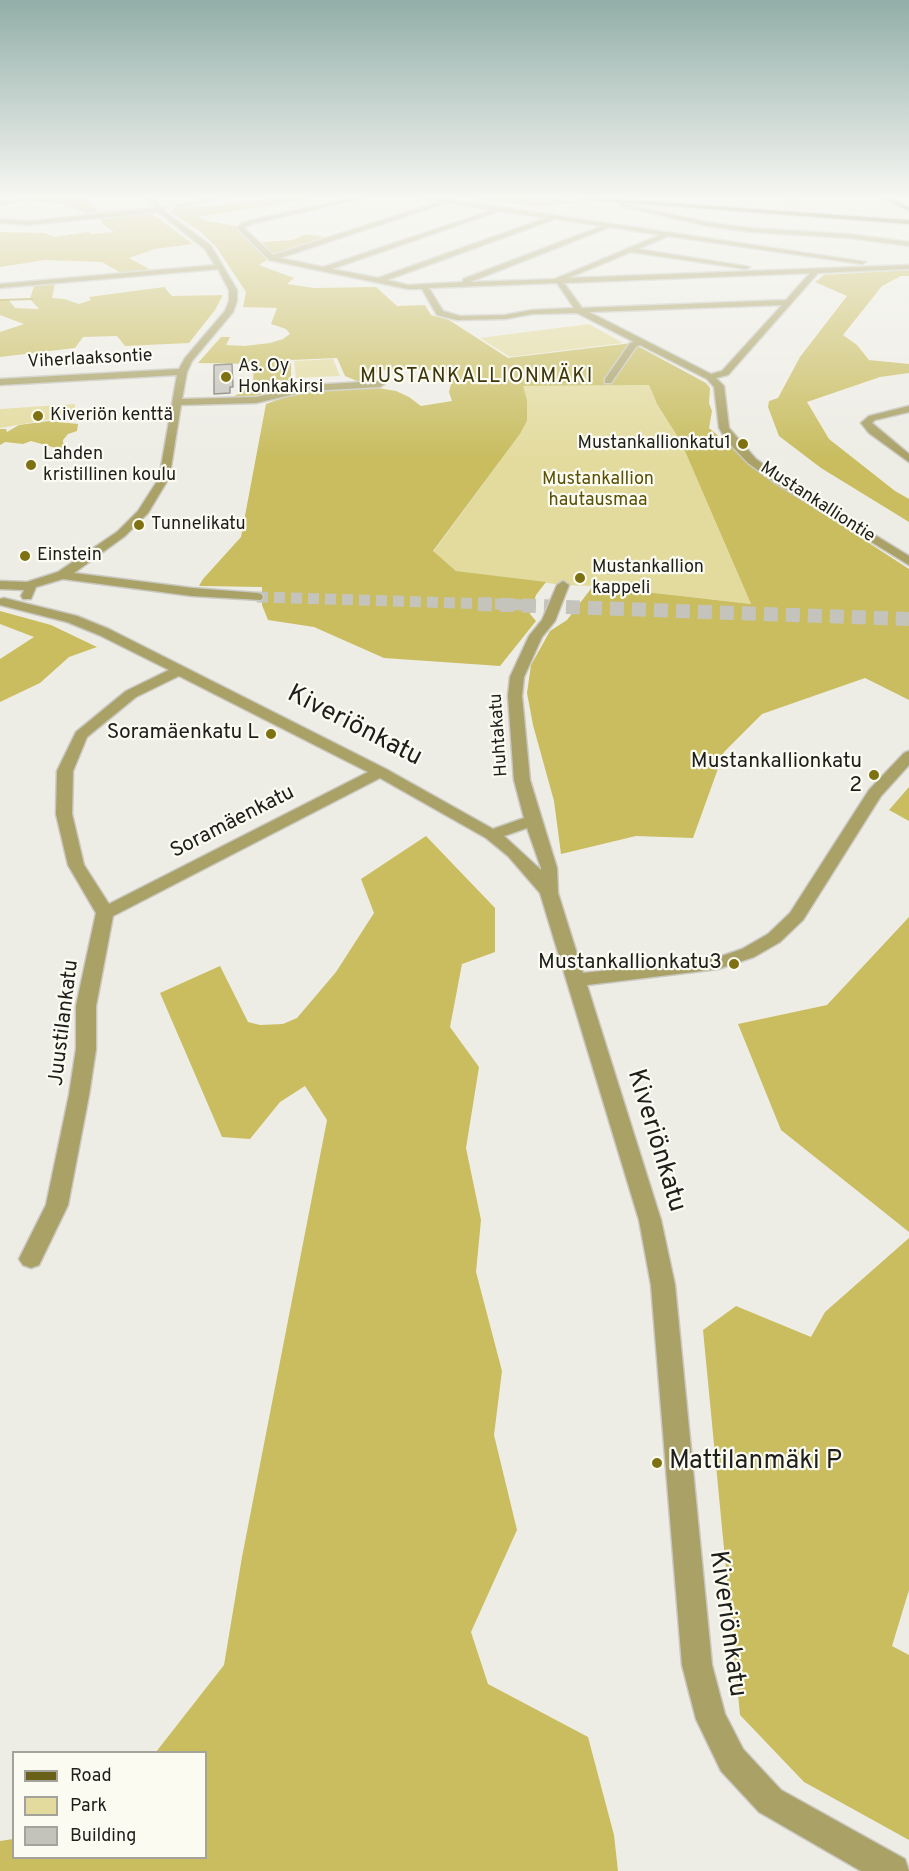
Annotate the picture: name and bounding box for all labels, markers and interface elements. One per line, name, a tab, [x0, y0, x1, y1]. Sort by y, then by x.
street label: Viherlaaksontie	[27, 346, 153, 374]
place label: As. Oy Honkakirsi	[238, 356, 323, 398]
district label: MUSTANKALLIONMÄKI	[360, 366, 594, 390]
marker: As. Oy Honkakirsi	[219, 370, 233, 384]
place label: Kiveriön kenttä	[50, 405, 173, 427]
marker: Kiveriön kenttä	[31, 409, 45, 423]
place label: Mustankallionkatu1	[577, 433, 731, 455]
marker: Mustankallionkatu1	[736, 437, 750, 451]
place label: Lahden kristillinen koulu	[43, 444, 176, 486]
marker: Lahden kristillinen koulu	[24, 458, 38, 472]
street label: Mustankalliontie	[756, 458, 878, 548]
park label: Mustankallion hautausmaa	[542, 469, 654, 512]
place label: Tunnelikatu	[151, 514, 246, 536]
marker: Tunnelikatu	[132, 518, 146, 532]
place label: Einstein	[37, 545, 102, 567]
marker: Einstein	[18, 549, 32, 563]
place label: Mustankallion kappeli	[592, 557, 704, 600]
marker: Mustankallion kappeli	[573, 571, 587, 585]
street label: Kiveriönkatu	[281, 680, 427, 774]
street label: Huhtakatu	[486, 693, 514, 777]
place label: Soramäenkatu L	[107, 721, 259, 747]
marker: Soramäenkatu L	[264, 727, 278, 741]
place label: Mustankallionkatu 2	[691, 750, 862, 800]
marker: Mustankallionkatu 2	[867, 768, 881, 782]
street label: Soramäenkatu	[167, 781, 299, 865]
place label: Mustankallionkatu3	[538, 951, 722, 977]
marker: Mustankallionkatu3	[727, 957, 741, 971]
street label: Juustilankatu	[45, 959, 85, 1087]
street label: Kiveriönkatu	[619, 1066, 691, 1216]
place label: Mattilanmäki P	[669, 1447, 842, 1479]
marker: Mattilanmäki P	[650, 1456, 664, 1470]
street label: Kiveriönkatu	[700, 1549, 752, 1699]
legend	[12, 1751, 207, 1859]
text: Road	[70, 1765, 112, 1788]
text: Park	[70, 1795, 107, 1818]
text: Building	[70, 1825, 136, 1848]

